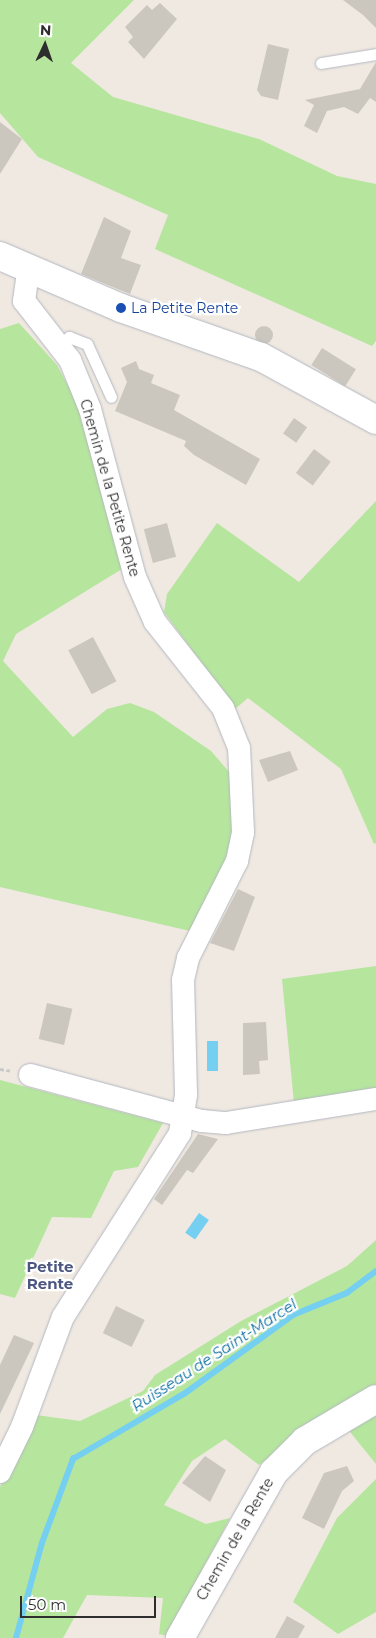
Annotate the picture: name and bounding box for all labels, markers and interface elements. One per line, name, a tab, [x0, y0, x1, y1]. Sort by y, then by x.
north arrow	[20, 20, 70, 70]
text: N	[40, 21, 52, 39]
place label: La Petite Rente	[131, 300, 238, 316]
marker: La Petite Rente	[115, 302, 127, 314]
street label: Chemin de la Petite Rente	[77, 397, 143, 579]
district label: Petite Rente	[26, 1257, 74, 1292]
water label: Ruisseau de Saint-Marcel	[128, 1295, 300, 1415]
street label: Chemin de la Rente	[193, 1475, 277, 1603]
scale bar	[22, 1586, 159, 1618]
text: 50 m	[28, 1595, 66, 1614]

